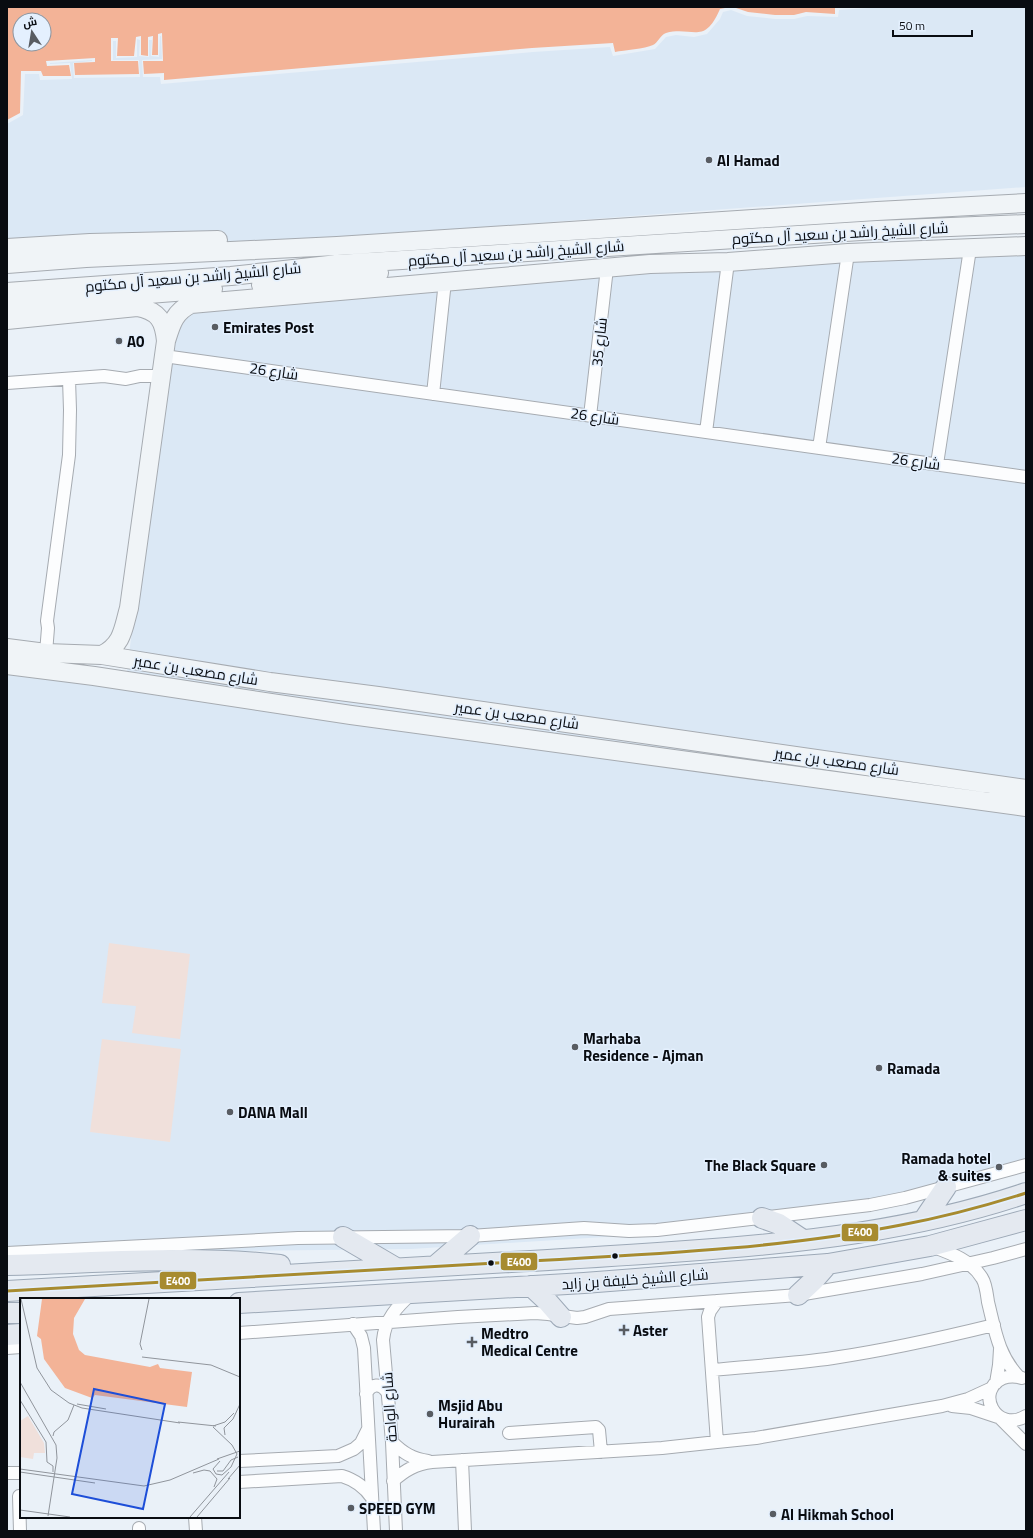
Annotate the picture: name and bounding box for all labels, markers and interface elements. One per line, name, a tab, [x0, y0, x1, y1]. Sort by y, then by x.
north arrow	[12, 12, 52, 52]
scale bar	[893, 12, 972, 38]
text: ش	[21, 13, 38, 32]
text: 50 m	[899, 16, 925, 35]
place label: Al Hamad	[717, 149, 780, 172]
marker: Al Hamad	[704, 155, 714, 165]
street label: شارع الشيخ راشد بن سعيد آل مكتوم	[731, 216, 949, 250]
street label: شارع الشيخ راشد بن سعيد آل مكتوم	[407, 234, 625, 272]
street label: شارع الشيخ راشد بن سعيد آل مكتوم	[84, 256, 302, 298]
place label: Emirates Post	[223, 316, 314, 339]
street label: شارع 35	[585, 316, 613, 368]
marker: Emirates Post	[210, 322, 220, 332]
place label: A0	[127, 330, 145, 353]
marker: A0	[114, 336, 124, 346]
street label: شارع 26	[248, 356, 300, 386]
street label: شارع 26	[569, 401, 621, 431]
street label: شارع 26	[890, 446, 942, 476]
street label: شارع مصعب بن عمير	[131, 649, 260, 691]
street label: شارع مصعب بن عمير	[452, 695, 581, 735]
street label: شارع مصعب بن عمير	[772, 741, 901, 781]
place label: Marhaba Residence - Ajman	[583, 1027, 703, 1067]
marker: Marhaba Residence - Ajman	[570, 1042, 580, 1052]
place label: Ramada	[887, 1057, 940, 1080]
marker: Ramada	[874, 1063, 884, 1073]
place label: DANA Mall	[238, 1101, 308, 1124]
marker: DANA Mall	[225, 1107, 235, 1117]
place label: Ramada hotel & suites	[901, 1147, 991, 1187]
place label: The Black Square	[705, 1154, 816, 1177]
marker: The Black Square	[819, 1160, 829, 1170]
marker: Ramada hotel & suites	[994, 1162, 1004, 1172]
line badge: E400	[841, 1223, 879, 1242]
text: E400	[848, 1224, 872, 1240]
unlabelled marker	[610, 1251, 620, 1261]
line badge: E400	[500, 1252, 538, 1271]
text: E400	[507, 1254, 531, 1270]
unlabelled marker	[486, 1258, 496, 1268]
street label: شارع الشيخ خليفة بن زايد	[561, 1262, 709, 1296]
line badge: E400	[159, 1271, 197, 1290]
text: E400	[166, 1273, 190, 1289]
inset map	[20, 1298, 240, 1518]
place label: Aster	[633, 1319, 668, 1342]
place label: Medtro Medical Centre	[481, 1322, 578, 1362]
marker: Aster	[618, 1324, 630, 1336]
marker: Medtro Medical Centre	[466, 1336, 478, 1348]
street label: شارع الواحة	[375, 1371, 403, 1443]
place label: Msjid Abu Hurairah	[438, 1394, 503, 1434]
marker: Msjid Abu Hurairah	[425, 1409, 435, 1419]
place label: SPEED GYM	[359, 1497, 436, 1520]
marker: SPEED GYM	[346, 1503, 356, 1513]
place label: Al Hikmah School	[781, 1503, 894, 1526]
marker: Al Hikmah School	[768, 1509, 778, 1519]

